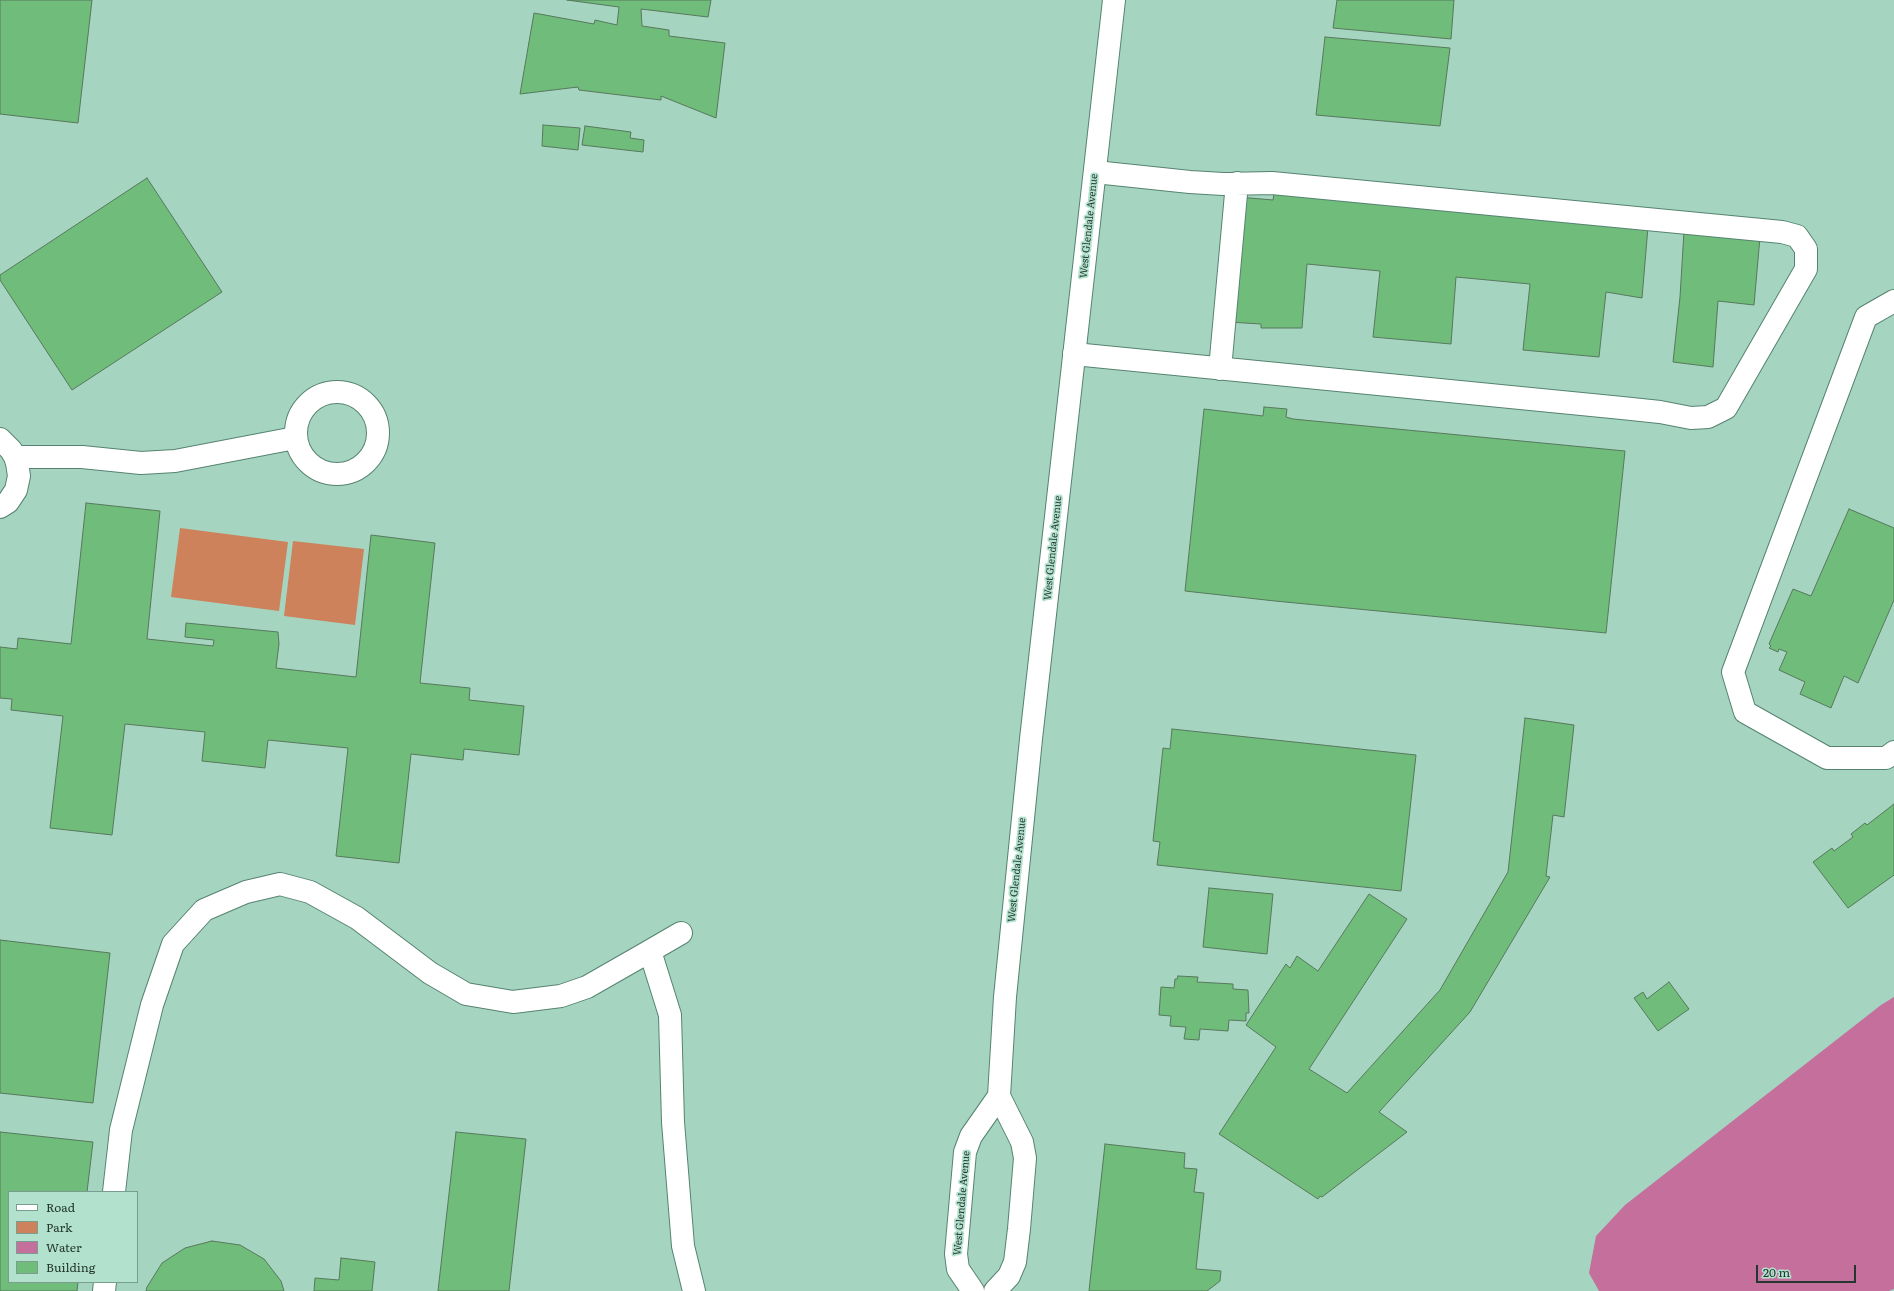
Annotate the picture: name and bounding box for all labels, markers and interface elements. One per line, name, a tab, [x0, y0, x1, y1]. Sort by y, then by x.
street label: West Glendale Avenue	[1078, 173, 1100, 279]
street label: West Glendale Avenue	[1042, 495, 1064, 601]
street label: West Glendale Avenue	[1006, 817, 1028, 923]
street label: West Glendale Avenue	[951, 1150, 973, 1256]
legend	[8, 1191, 138, 1283]
text: Road	[46, 1198, 75, 1216]
text: Park	[46, 1218, 72, 1236]
text: Water	[46, 1238, 82, 1256]
scale bar	[1758, 1257, 1858, 1283]
text: Building	[46, 1258, 95, 1276]
text: 20 m	[1763, 1263, 1790, 1281]

